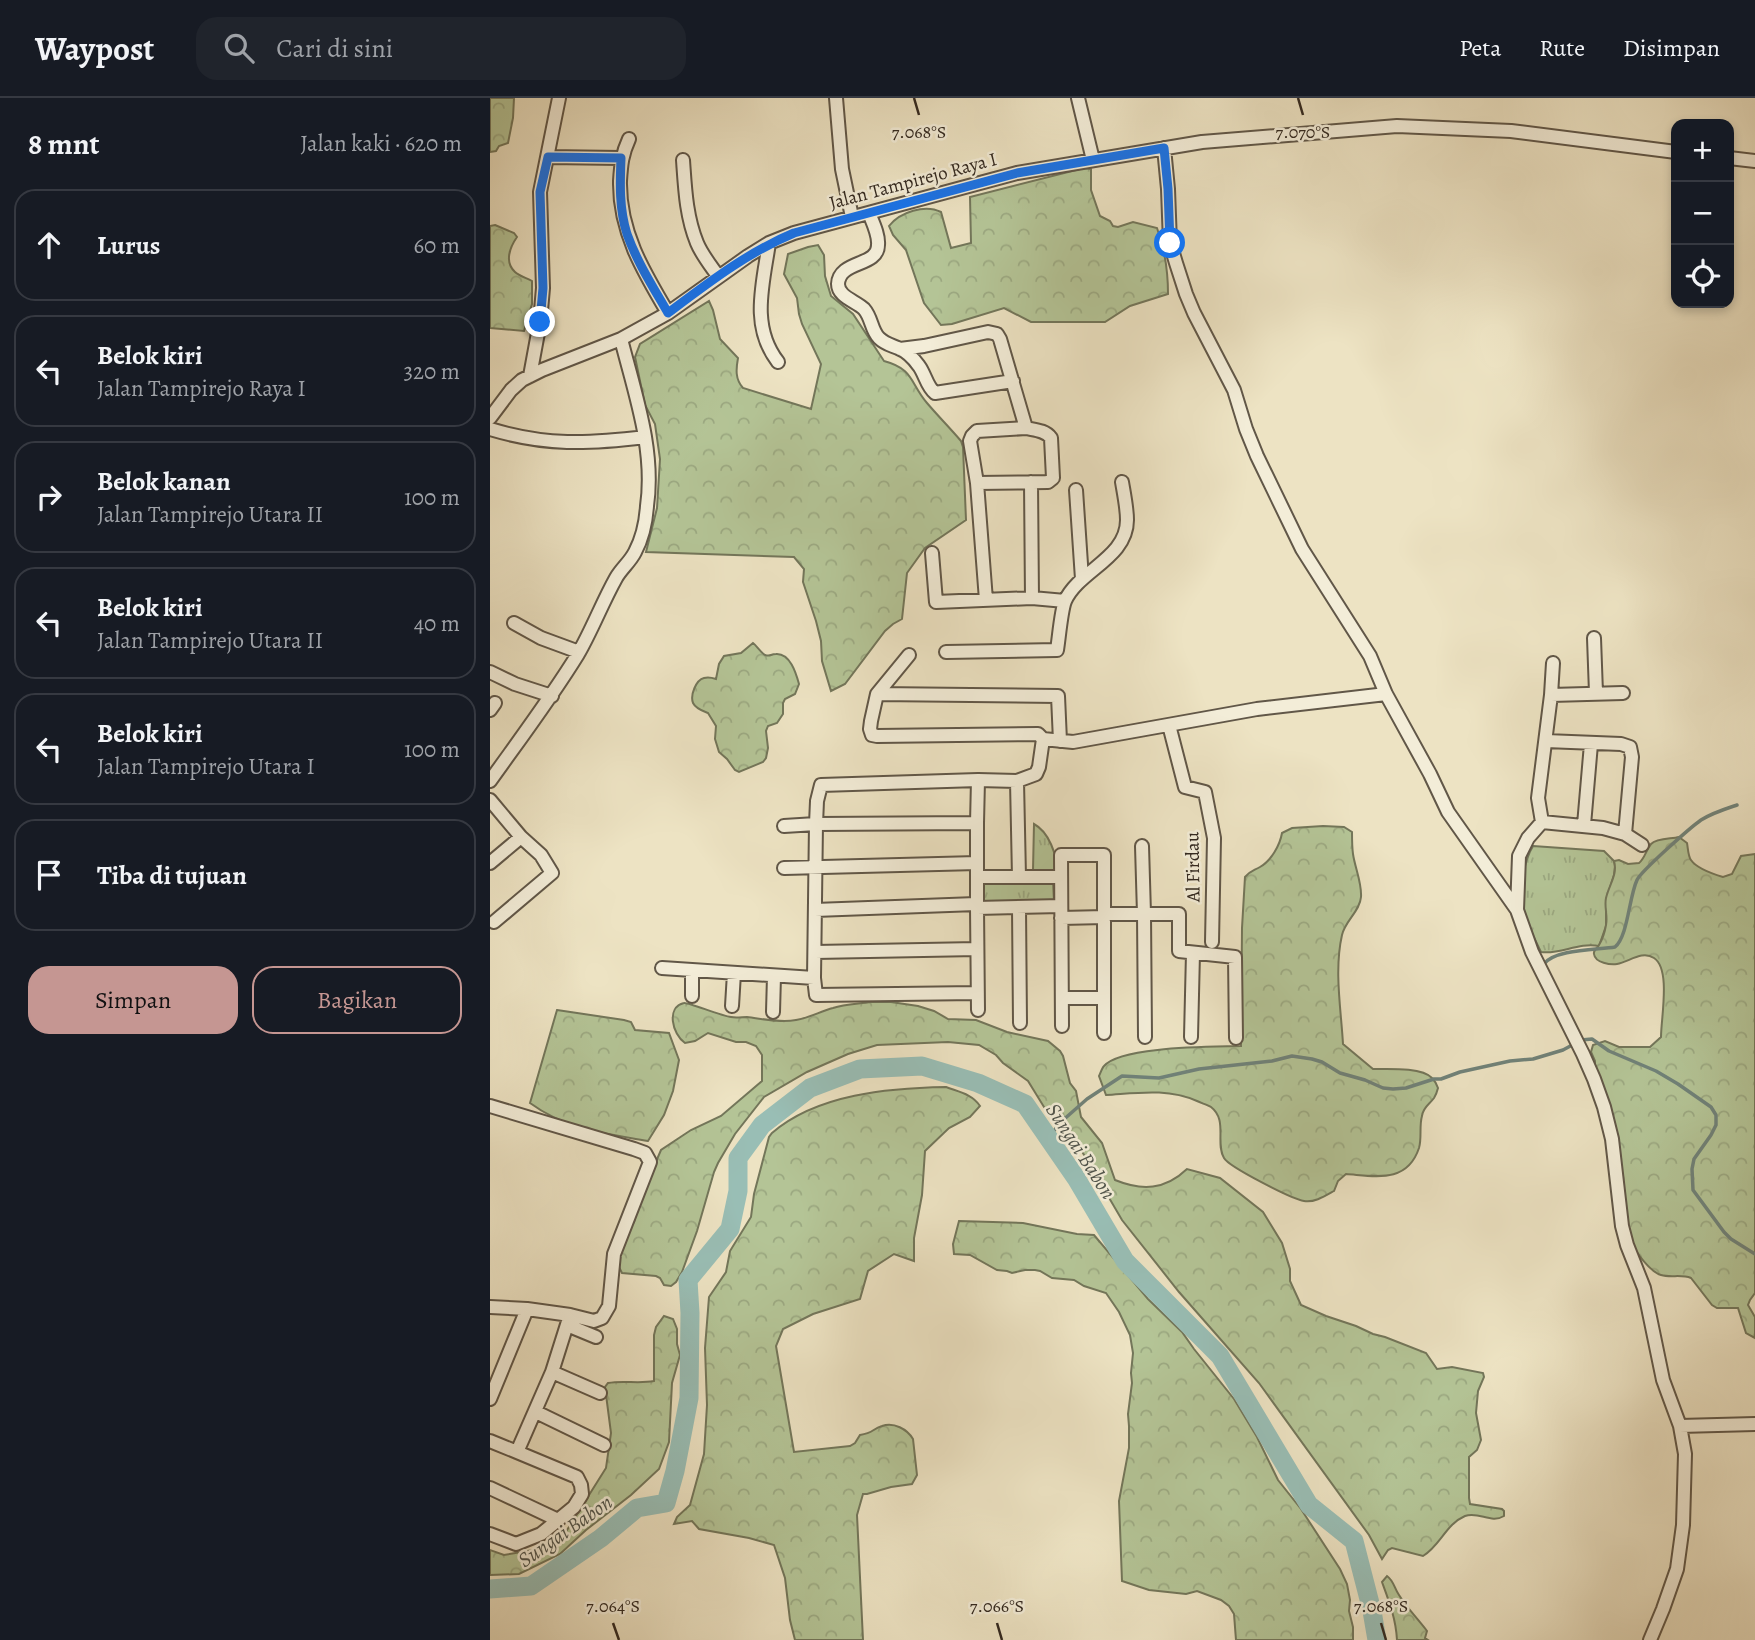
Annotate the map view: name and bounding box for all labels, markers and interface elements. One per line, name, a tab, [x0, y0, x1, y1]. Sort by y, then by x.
search box	[196, 17, 686, 80]
text: Waypost	[35, 26, 154, 71]
icon: search	[220, 29, 258, 67]
text: Cari di sini	[276, 31, 393, 66]
text: Peta	[1459, 32, 1501, 64]
text: Rute	[1539, 32, 1585, 64]
text: Disimpan	[1623, 32, 1720, 64]
map controls	[1671, 119, 1734, 308]
button: +	[1671, 119, 1734, 182]
text: 7.068°S	[892, 120, 946, 144]
text: 7.070°S	[1276, 120, 1330, 144]
text: 8 mnt	[28, 124, 100, 164]
text: Jalan kaki · 620 m	[300, 128, 462, 159]
street label: Jalan Tampirejo Raya I	[826, 146, 1000, 216]
button: −	[1671, 182, 1734, 245]
icon: ahead	[30, 226, 68, 264]
route start	[1154, 227, 1185, 258]
text: Lurus	[97, 228, 160, 263]
text: 60 m	[413, 230, 460, 261]
button: locate	[1671, 245, 1734, 308]
route end	[524, 306, 555, 337]
text: Belok kiri	[97, 338, 203, 373]
icon: left	[30, 352, 68, 390]
text: 320 m	[404, 356, 460, 387]
text: Jalan Tampirejo Raya I	[97, 373, 306, 404]
text: Belok kanan	[97, 464, 231, 499]
icon: right	[30, 478, 68, 516]
text: 100 m	[404, 482, 460, 513]
text: Jalan Tampirejo Utara II	[97, 499, 323, 530]
text: Belok kiri	[97, 590, 203, 625]
icon: left	[30, 604, 68, 642]
text: 40 m	[414, 608, 460, 639]
text: Jalan Tampirejo Utara II	[97, 625, 323, 656]
text: Belok kiri	[97, 716, 203, 751]
icon: left	[30, 730, 68, 768]
text: 100 m	[404, 734, 460, 765]
text: Jalan Tampirejo Utara I	[97, 751, 315, 782]
street label: Al Firdau	[1179, 831, 1207, 903]
icon: arrive	[30, 856, 68, 894]
text: Tiba di tujuan	[97, 858, 247, 893]
button: Simpan	[28, 966, 238, 1034]
button: Bagikan	[252, 966, 462, 1034]
water label: Sungai Babon	[1039, 1098, 1123, 1204]
water label: Sungai Babon	[512, 1488, 618, 1574]
text: 7.064°S	[586, 1594, 640, 1618]
text: 7.066°S	[970, 1594, 1024, 1618]
text: 7.068°S	[1354, 1594, 1408, 1618]

